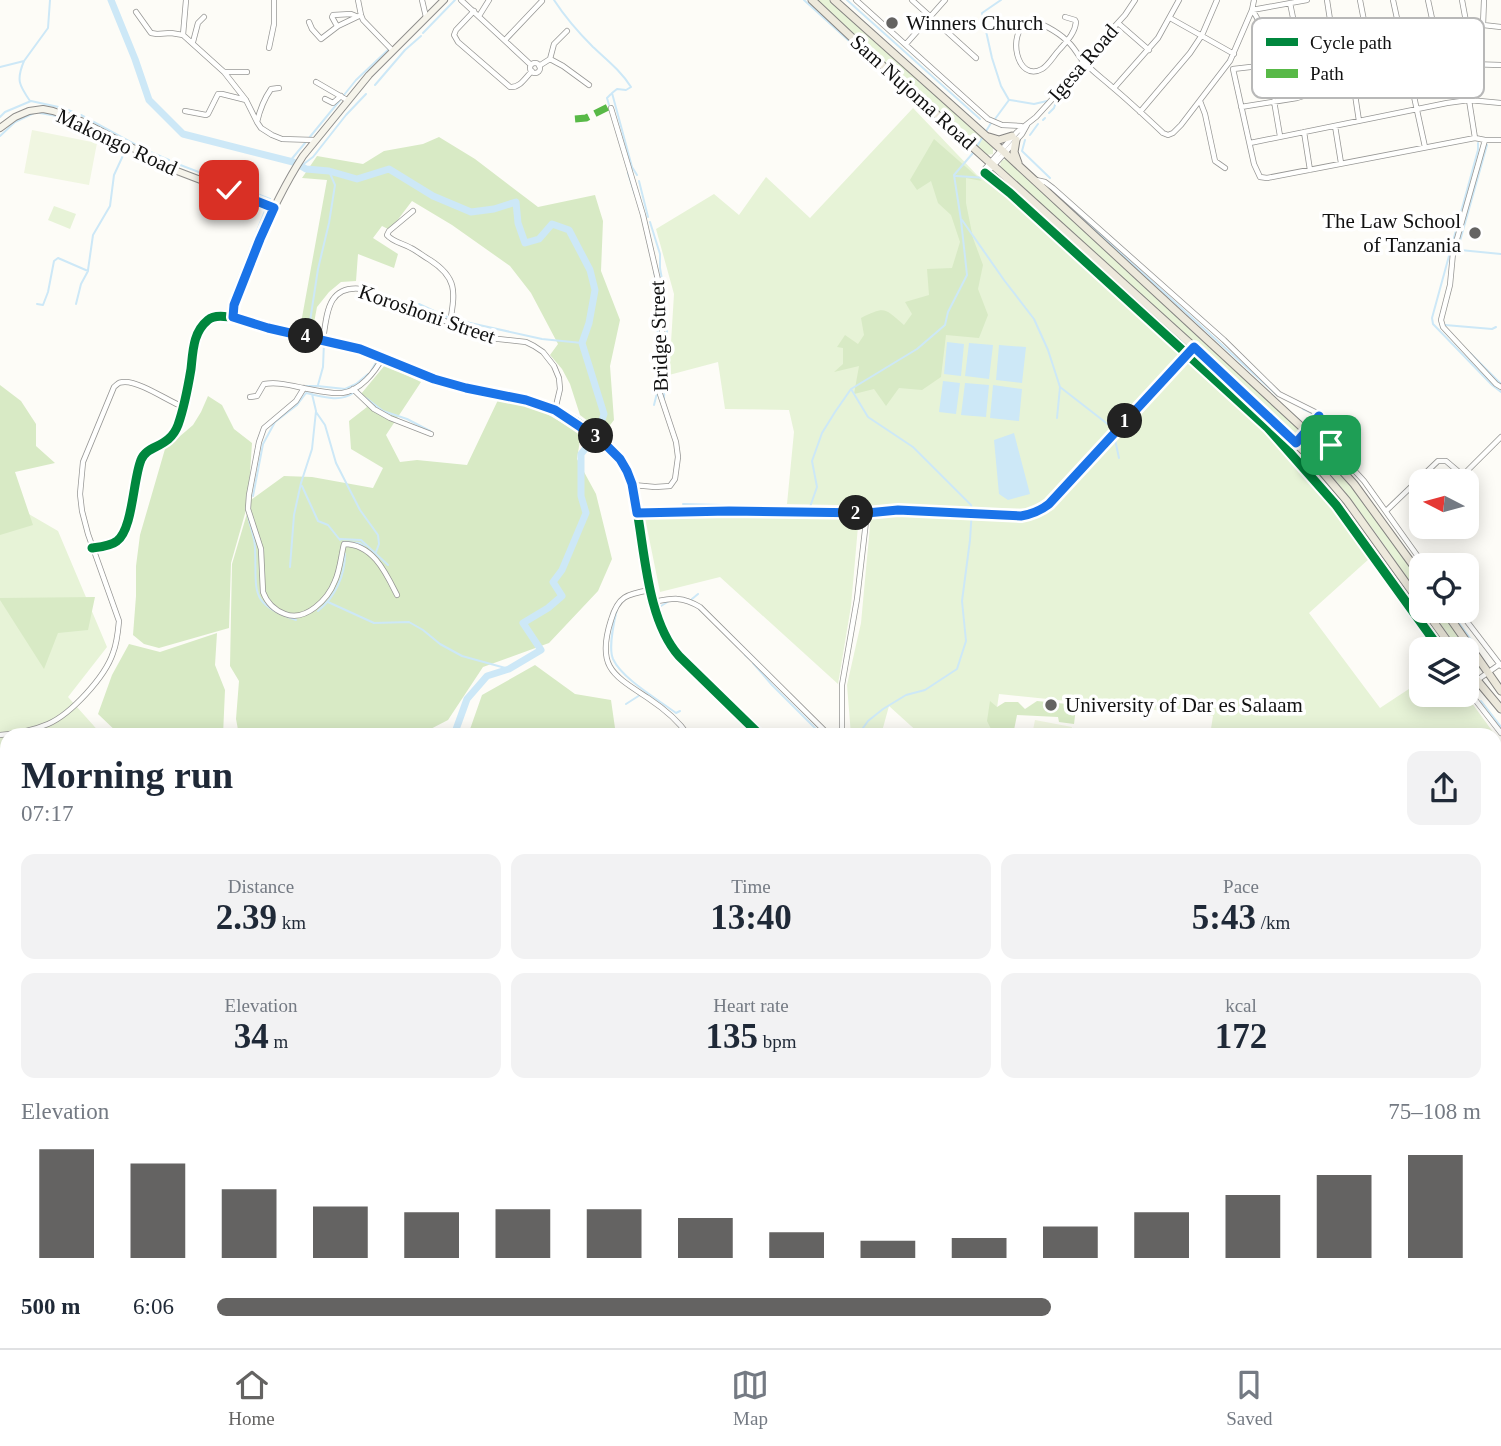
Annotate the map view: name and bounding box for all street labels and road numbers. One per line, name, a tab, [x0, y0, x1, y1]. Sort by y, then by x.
street label: Igesa Road	[1043, 19, 1123, 106]
street label: Sam Nujoma Road	[846, 30, 981, 155]
street label: Makongo Road	[53, 104, 181, 181]
street label: Koroshoni Street	[356, 279, 499, 349]
street label: Bridge Street	[645, 280, 673, 392]

